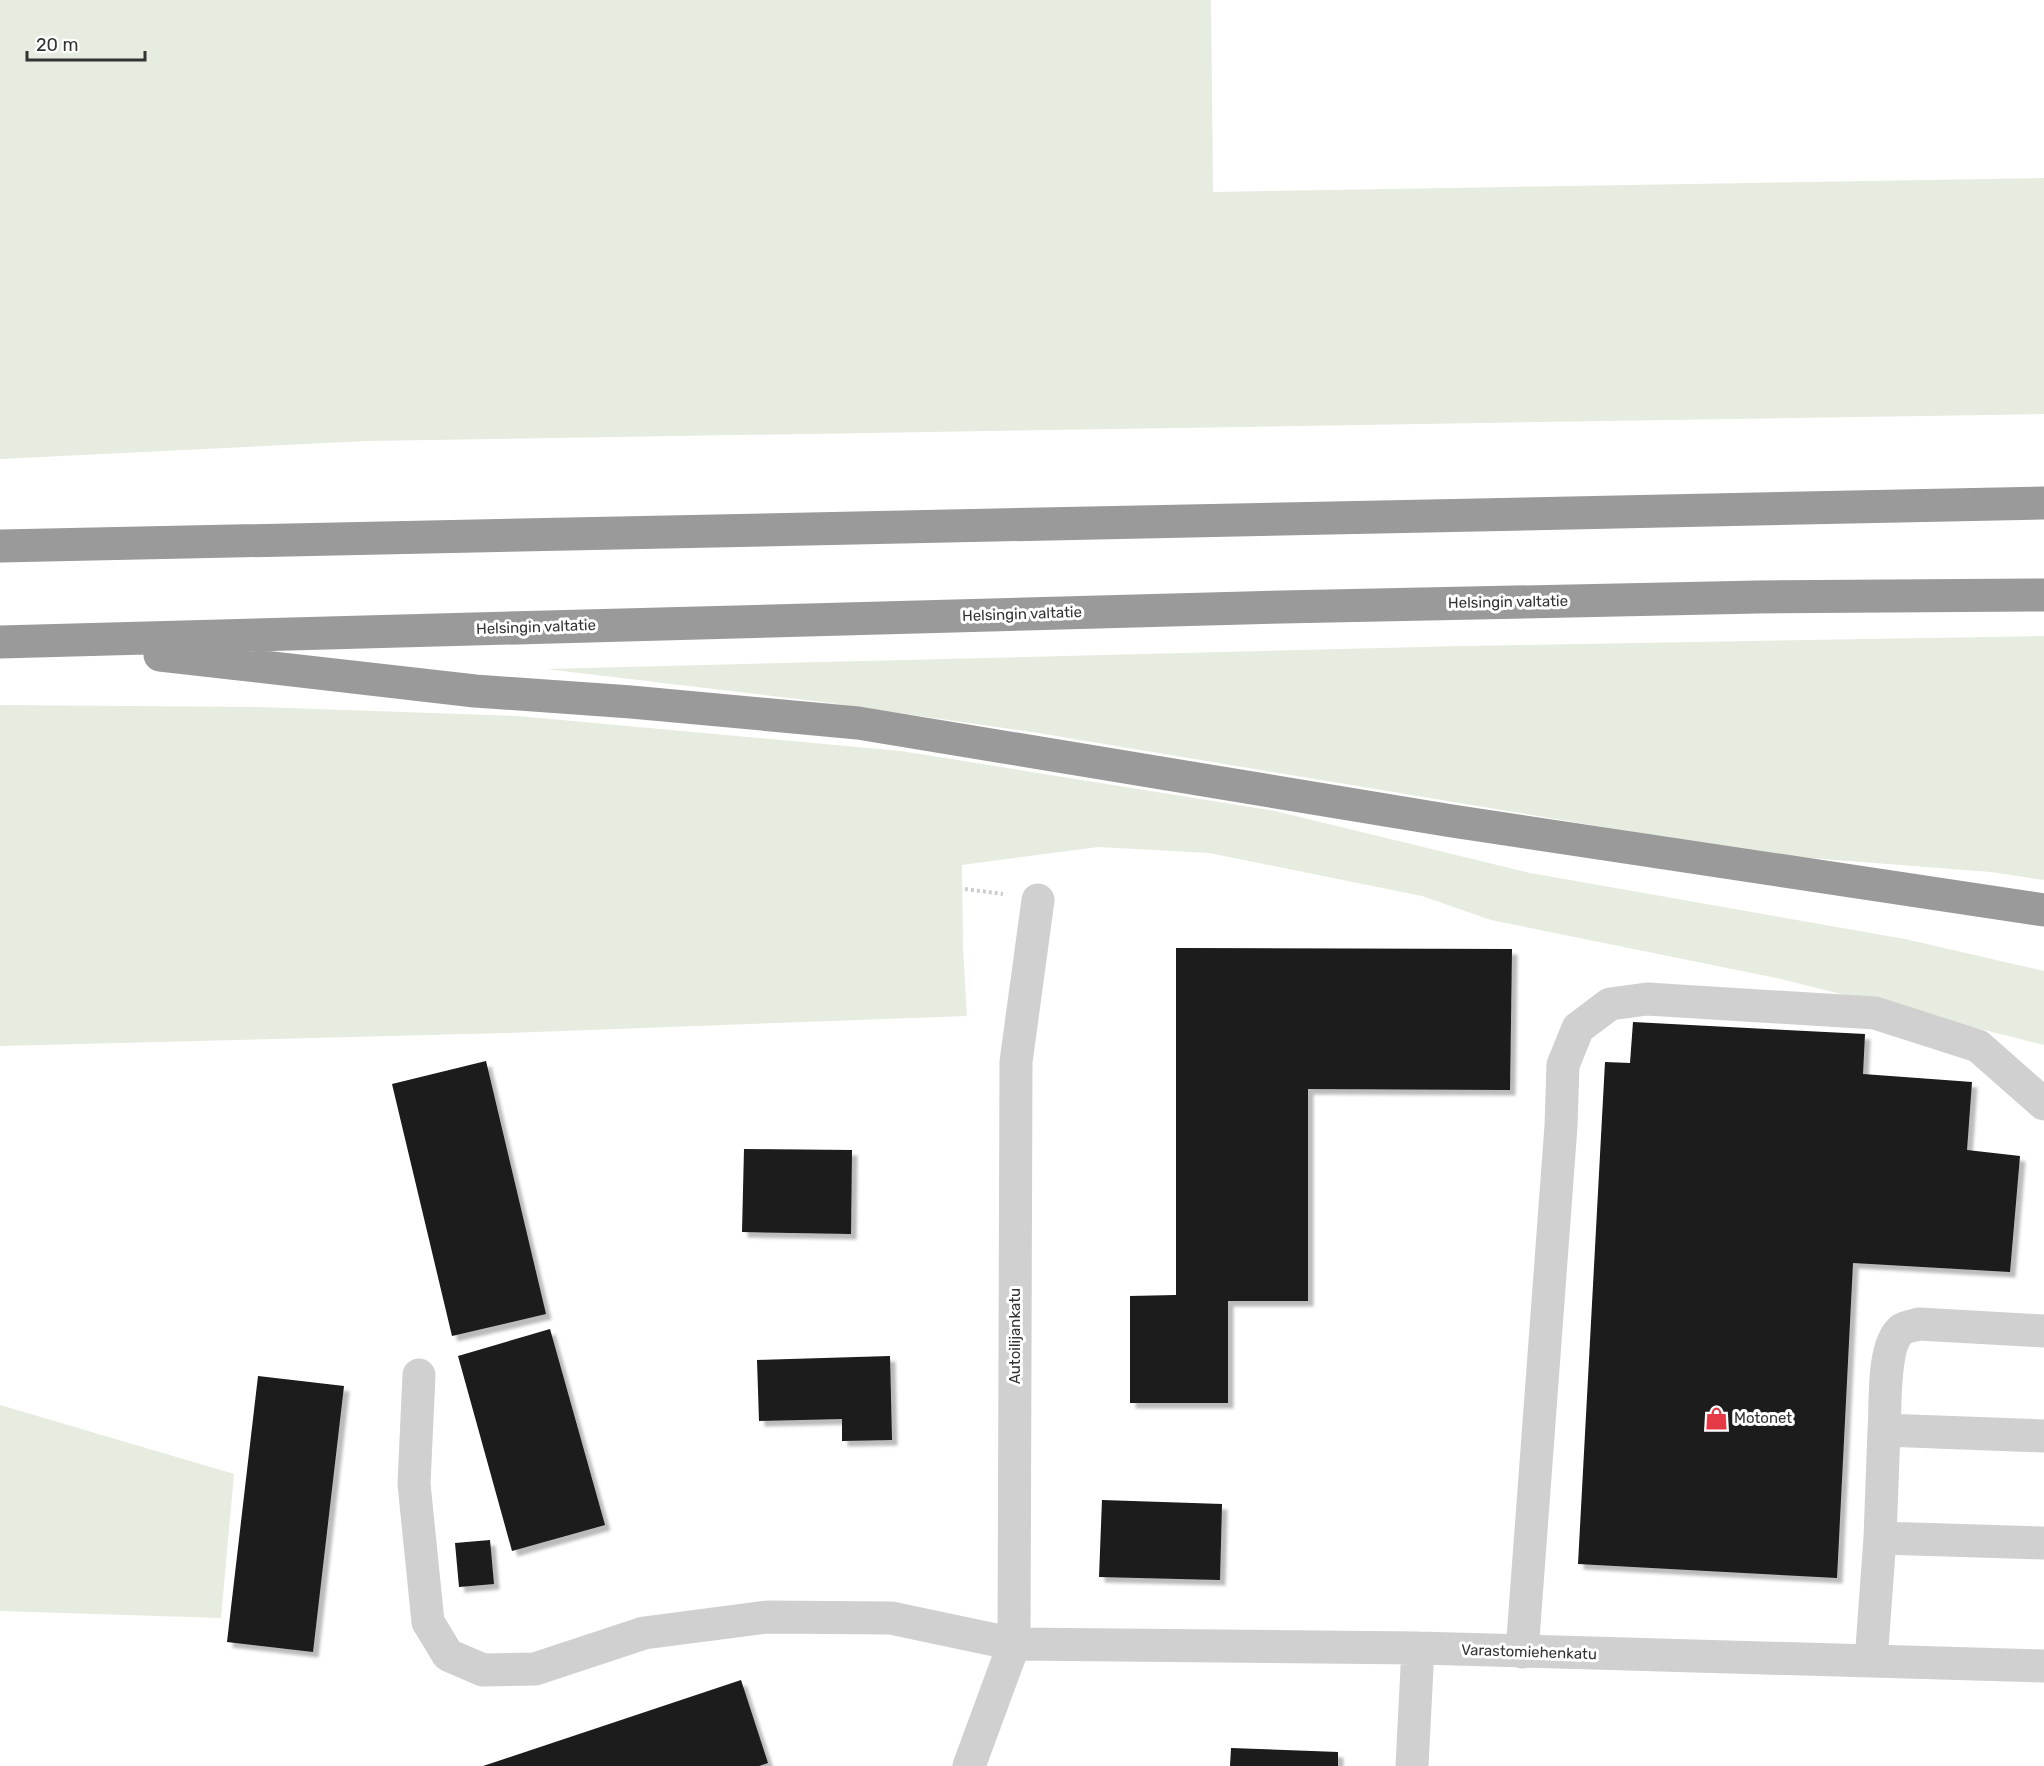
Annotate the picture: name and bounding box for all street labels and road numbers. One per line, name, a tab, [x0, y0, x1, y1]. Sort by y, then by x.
street label: Helsingin valtatie	[1448, 592, 1568, 612]
street label: Helsingin valtatie	[962, 603, 1082, 625]
street label: Helsingin valtatie	[476, 616, 596, 638]
street label: Autoilijankatu	[1006, 1288, 1024, 1384]
street label: Varastomiehenkatu	[1461, 1641, 1597, 1663]

